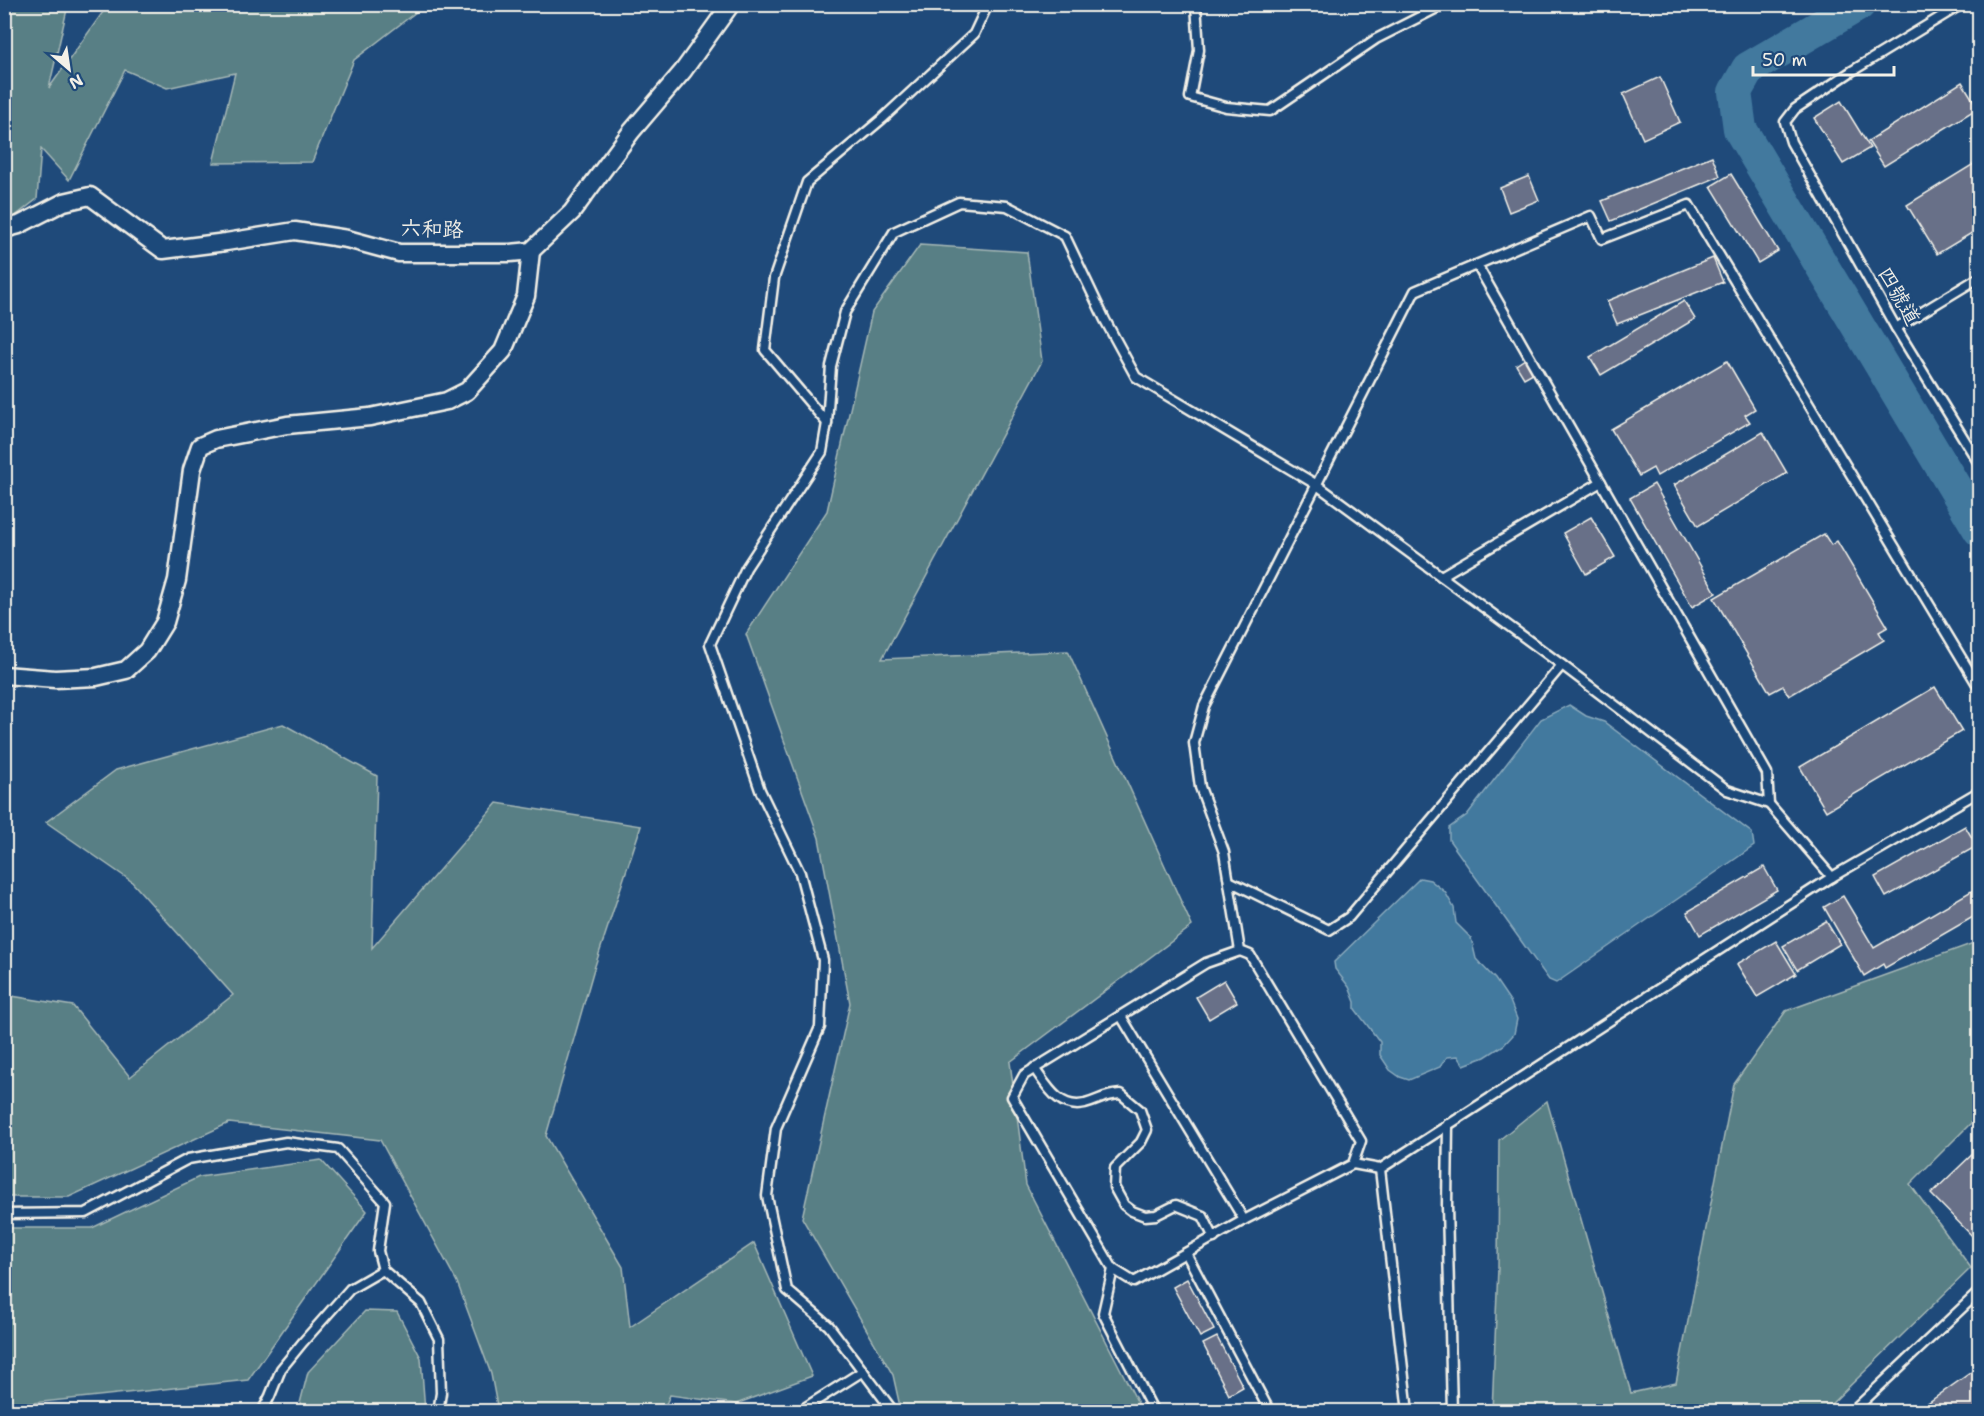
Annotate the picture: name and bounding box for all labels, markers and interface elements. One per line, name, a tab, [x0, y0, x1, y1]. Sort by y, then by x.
north arrow	[39, 39, 99, 99]
scale bar	[1753, 39, 1894, 77]
text: 50 m	[1762, 48, 1807, 72]
text: N	[65, 69, 87, 94]
street label: 六和路	[400, 214, 464, 244]
street label: 四號道	[1871, 262, 1927, 330]

